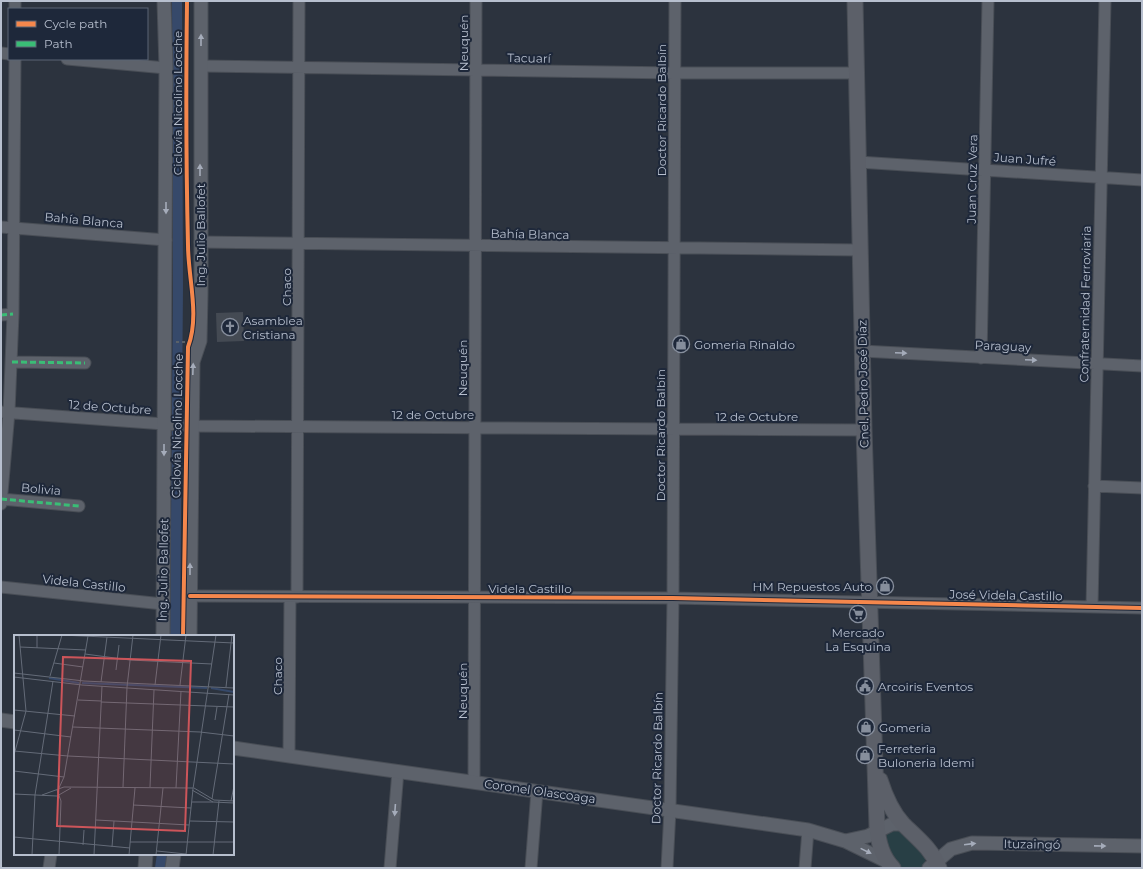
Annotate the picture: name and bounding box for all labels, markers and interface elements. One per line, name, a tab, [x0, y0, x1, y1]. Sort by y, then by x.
legend	[8, 8, 148, 60]
street label: Neuquén	[456, 15, 471, 71]
text: Cycle path	[44, 16, 107, 31]
street label: Ciclovía Nicolino Locche	[170, 31, 185, 175]
one-way arrow	[198, 33, 204, 46]
text: Path	[44, 36, 73, 51]
street label: Doctor Ricardo Balbín	[654, 44, 669, 176]
street label: Tacuarí	[507, 50, 552, 66]
street label: Juan Cruz Vera	[964, 134, 980, 225]
street label: Juan Jufré	[992, 149, 1057, 169]
one-way arrow	[197, 163, 203, 176]
street label: Ing. Julio Ballofet	[193, 183, 208, 287]
one-way arrow	[163, 202, 169, 215]
street label: Bahía Blanca	[44, 209, 124, 231]
street label: Confraternidad Ferroviaria	[1076, 225, 1094, 383]
street label: Bahía Blanca	[490, 226, 570, 242]
street label: Chaco	[279, 268, 294, 306]
place label: Asamblea Cristiana	[243, 313, 303, 342]
church icon: Asamblea Cristiana	[220, 317, 240, 337]
street label: Cnel. Pedro José Díaz	[854, 320, 872, 448]
shop icon: Gomeria Rinaldo	[671, 334, 691, 354]
place label: Gomeria Rinaldo	[694, 337, 795, 352]
street label: Paraguay	[974, 337, 1032, 355]
street label: Neuquén	[455, 340, 470, 396]
one-way arrow	[895, 350, 907, 357]
street label: Ciclovía Nicolino Locche	[168, 354, 186, 498]
one-way arrow	[1025, 357, 1038, 363]
one-way arrow	[190, 362, 196, 375]
street label: Doctor Ricardo Balbín	[653, 369, 668, 501]
street label: 12 de Octubre	[68, 397, 152, 417]
street label: 12 de Octubre	[392, 407, 474, 422]
street label: 12 de Octubre	[716, 409, 798, 424]
one-way arrow	[161, 444, 167, 457]
street label: Bolivia	[21, 480, 61, 498]
street label: Ing. Julio Ballofet	[155, 518, 171, 622]
one-way arrow	[187, 562, 193, 575]
street label: Videla Castillo	[42, 571, 126, 595]
shop icon: HM Repuestos Auto	[875, 576, 895, 596]
place label: HM Repuestos Auto	[753, 579, 872, 594]
street label: Videla Castillo	[488, 581, 572, 596]
street label: José Videla Castillo	[948, 586, 1063, 603]
supermarket icon: Mercado La Esquina	[848, 604, 868, 624]
place label: Mercado La Esquina	[825, 625, 891, 654]
inset map	[14, 635, 234, 855]
street label: Chaco	[270, 657, 285, 695]
street label: Neuquén	[455, 663, 470, 719]
public building icon: Arcoiris Eventos	[855, 676, 875, 696]
place label: Arcoiris Eventos	[878, 679, 973, 694]
street label: Doctor Ricardo Balbín	[648, 692, 666, 824]
shop icon: Gomeria	[856, 717, 876, 737]
place label: Gomeria	[879, 720, 931, 735]
place label: Ferreteria Buloneria Idemi	[878, 741, 974, 770]
shop icon: Ferreteria Buloneria Idemi	[855, 745, 875, 765]
street label: Coronel Olascoaga	[483, 776, 597, 806]
one-way arrow	[391, 804, 398, 816]
street label: Ituzaingó	[1003, 836, 1061, 852]
one-way arrow	[964, 841, 976, 848]
one-way arrow	[1094, 842, 1106, 849]
one-way arrow	[860, 848, 871, 854]

